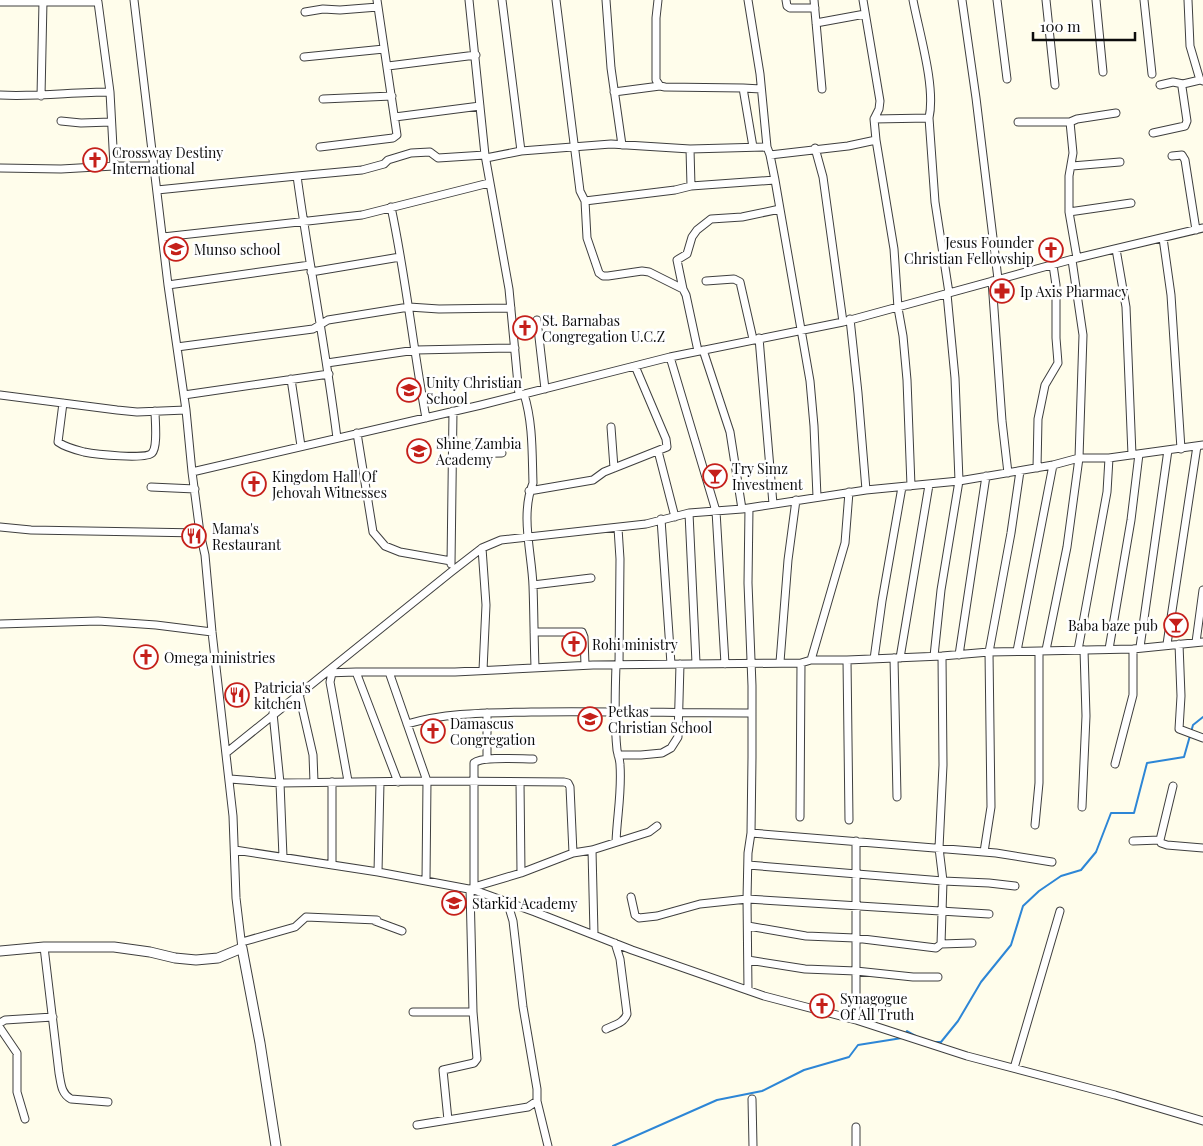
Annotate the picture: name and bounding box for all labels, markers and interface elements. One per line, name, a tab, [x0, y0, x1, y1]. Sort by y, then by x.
scale bar	[1033, 10, 1136, 42]
text: 100 m	[1040, 16, 1081, 36]
place label: Crossway Destiny International	[112, 143, 223, 178]
church icon: Crossway Destiny International	[82, 147, 108, 173]
place label: Jesus Founder Christian Fellowship	[904, 233, 1035, 268]
school or university icon: Munso school	[163, 236, 189, 262]
church icon: Jesus Founder Christian Fellowship	[1038, 237, 1064, 263]
place label: Munso school	[194, 240, 280, 259]
pharmacy icon: Ip Axis Pharmacy	[989, 278, 1015, 304]
place label: Ip Axis Pharmacy	[1020, 282, 1128, 301]
place label: St. Barnabas Congregation U.C.Z	[542, 311, 665, 346]
church icon: St. Barnabas Congregation U.C.Z	[512, 315, 538, 341]
place label: Unity Christian School	[426, 373, 522, 408]
school or university icon: Unity Christian School	[396, 377, 422, 403]
place label: Shine Zambia Academy	[435, 434, 522, 469]
school or university icon: Shine Zambia Academy	[406, 438, 432, 464]
place label: Try Simz Investment	[732, 459, 804, 494]
bar icon: Try Simz Investment	[702, 463, 728, 489]
place label: Kingdom Hall Of Jehovah Witnesses	[271, 467, 387, 502]
church icon: Kingdom Hall Of Jehovah Witnesses	[241, 471, 267, 497]
place label: Mama's Restaurant	[212, 519, 282, 554]
restaurant icon: Mama's Restaurant	[181, 523, 207, 549]
bar icon: Baba baze pub	[1163, 612, 1189, 638]
place label: Baba baze pub	[1068, 616, 1158, 635]
church icon: Rohi ministry	[561, 631, 587, 657]
place label: Rohi ministry	[592, 635, 678, 654]
church icon: Omega ministries	[133, 644, 159, 670]
place label: Omega ministries	[164, 648, 275, 667]
place label: Patricia's kitchen	[254, 678, 311, 713]
restaurant icon: Patricia's kitchen	[224, 682, 250, 708]
place label: Petkas Christian School	[608, 702, 712, 737]
school or university icon: Petkas Christian School	[577, 706, 603, 732]
place label: Damascus Congregation	[450, 714, 536, 749]
church icon: Damascus Congregation	[420, 718, 446, 744]
school or university icon: Starkid Academy	[441, 890, 467, 916]
place label: Starkid Academy	[472, 894, 578, 913]
place label: Synagogue Of All Truth	[840, 989, 915, 1024]
church icon: Synagogue Of All Truth	[809, 993, 835, 1019]

